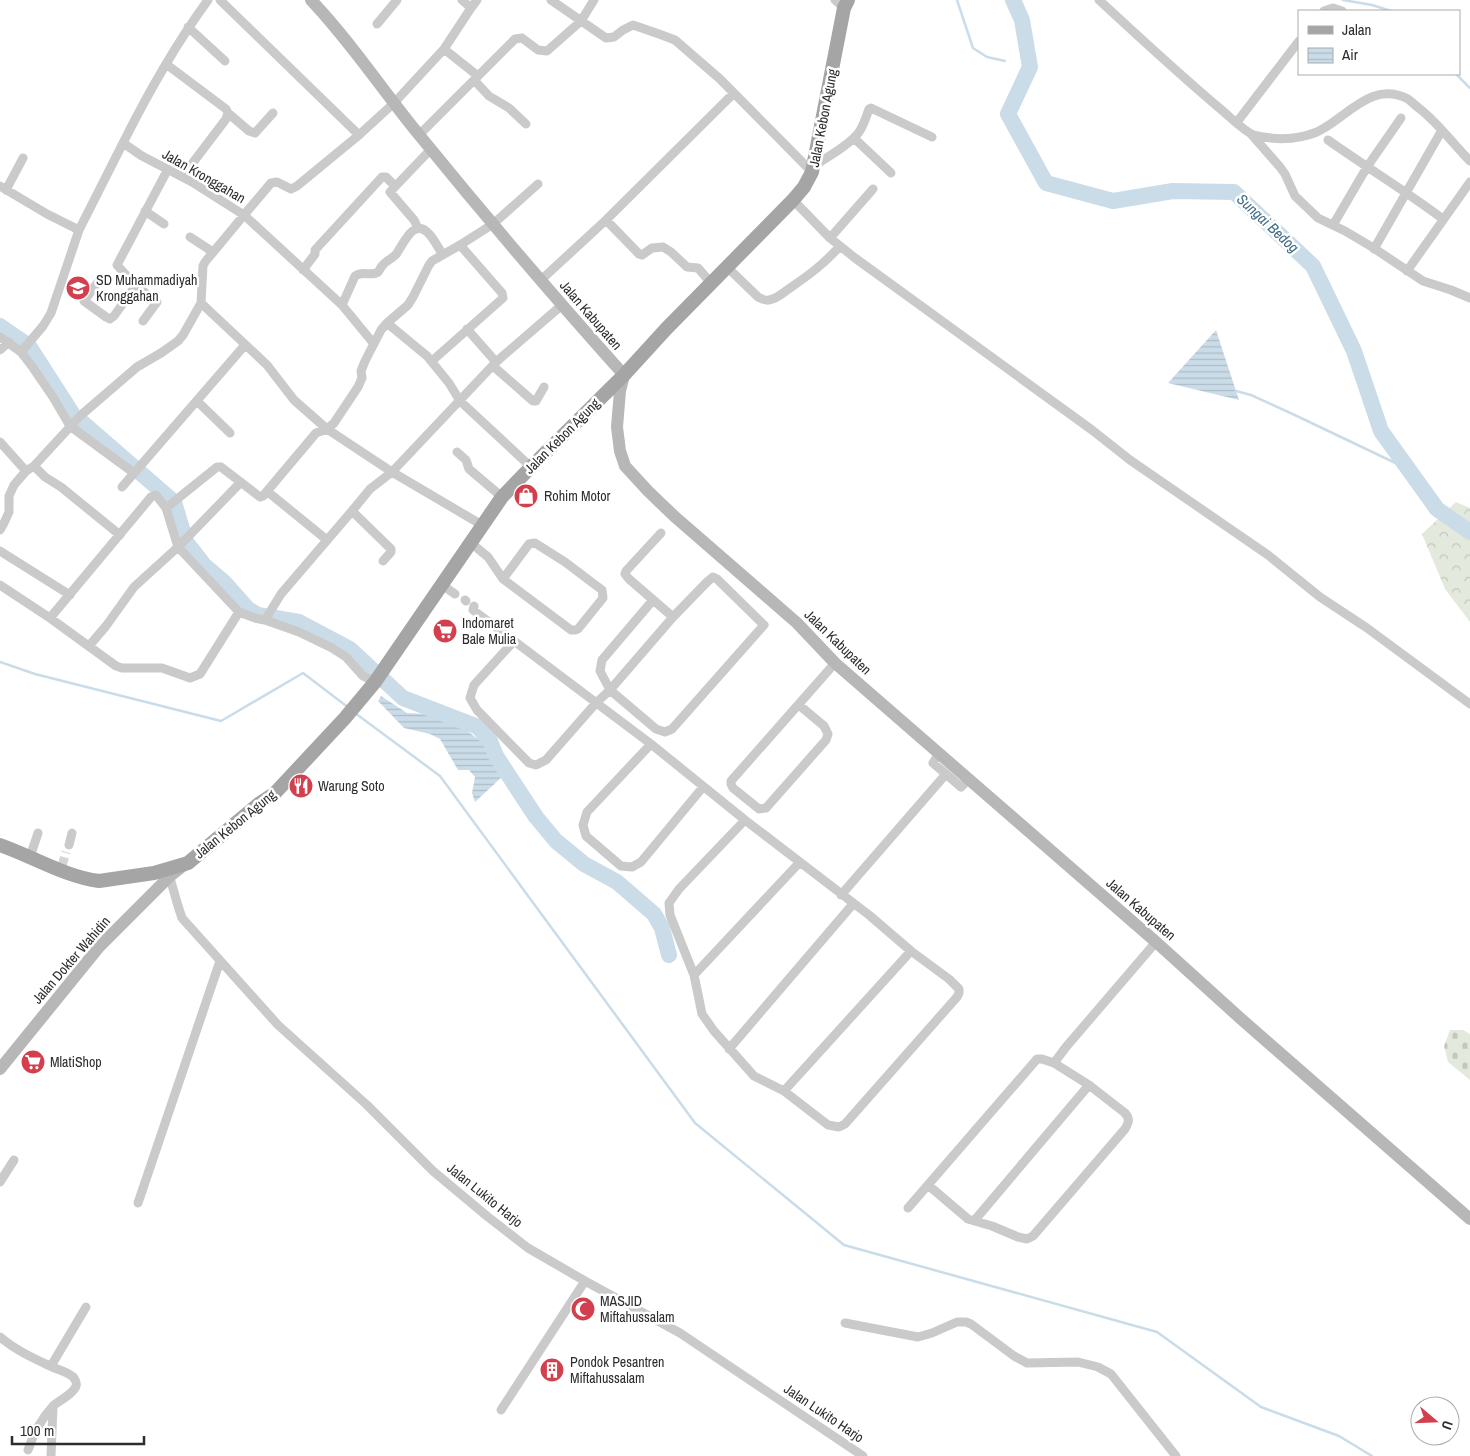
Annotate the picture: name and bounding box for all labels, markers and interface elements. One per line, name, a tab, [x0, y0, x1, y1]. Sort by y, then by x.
legend	[1298, 10, 1460, 75]
text: Jalan	[1342, 19, 1371, 40]
text: Air	[1341, 44, 1358, 65]
street label: Jalan Kebon Agung	[805, 67, 841, 169]
street label: Jalan Kronggahan	[159, 145, 249, 207]
water label: Sungai Bedog	[1232, 189, 1304, 257]
place label: SD Muhammadiyah Kronggahan	[96, 271, 197, 305]
school or university icon: SD Muhammadiyah Kronggahan	[65, 275, 91, 301]
street label: Jalan Kabupaten	[556, 277, 626, 353]
street label: Jalan Kebon Agung	[520, 394, 604, 478]
shop icon: Rohim Motor	[513, 483, 539, 509]
place label: Rohim Motor	[544, 487, 611, 505]
street label: Jalan Kabupaten	[801, 606, 875, 678]
place label: Indomaret Bale Mulia	[462, 614, 517, 648]
supermarket icon: Indomaret Bale Mulia	[432, 618, 458, 644]
restaurant icon: Warung Soto	[288, 773, 314, 799]
place label: Warung Soto	[318, 777, 385, 795]
street label: Jalan Kebon Agung	[191, 785, 280, 862]
street label: Jalan Kabupaten	[1103, 874, 1179, 944]
street label: Jalan Dokter Wahidin	[28, 913, 114, 1007]
supermarket icon: MlatiShop	[20, 1049, 46, 1075]
place label: MlatiShop	[50, 1053, 102, 1071]
street label: Jalan Lukito Harjo	[443, 1159, 527, 1231]
place label: MASJID Miftahussalam	[600, 1292, 675, 1326]
mosque icon: MASJID Miftahussalam	[570, 1296, 596, 1322]
place label: Pondok Pesantren Miftahussalam	[570, 1353, 664, 1387]
building icon: Pondok Pesantren Miftahussalam	[539, 1357, 565, 1383]
street label: Jalan Lukito Harjo	[781, 1380, 867, 1446]
north arrow	[1410, 1396, 1460, 1446]
scale bar	[12, 1414, 145, 1446]
text: U	[1437, 1418, 1457, 1432]
text: 100 m	[20, 1420, 54, 1441]

